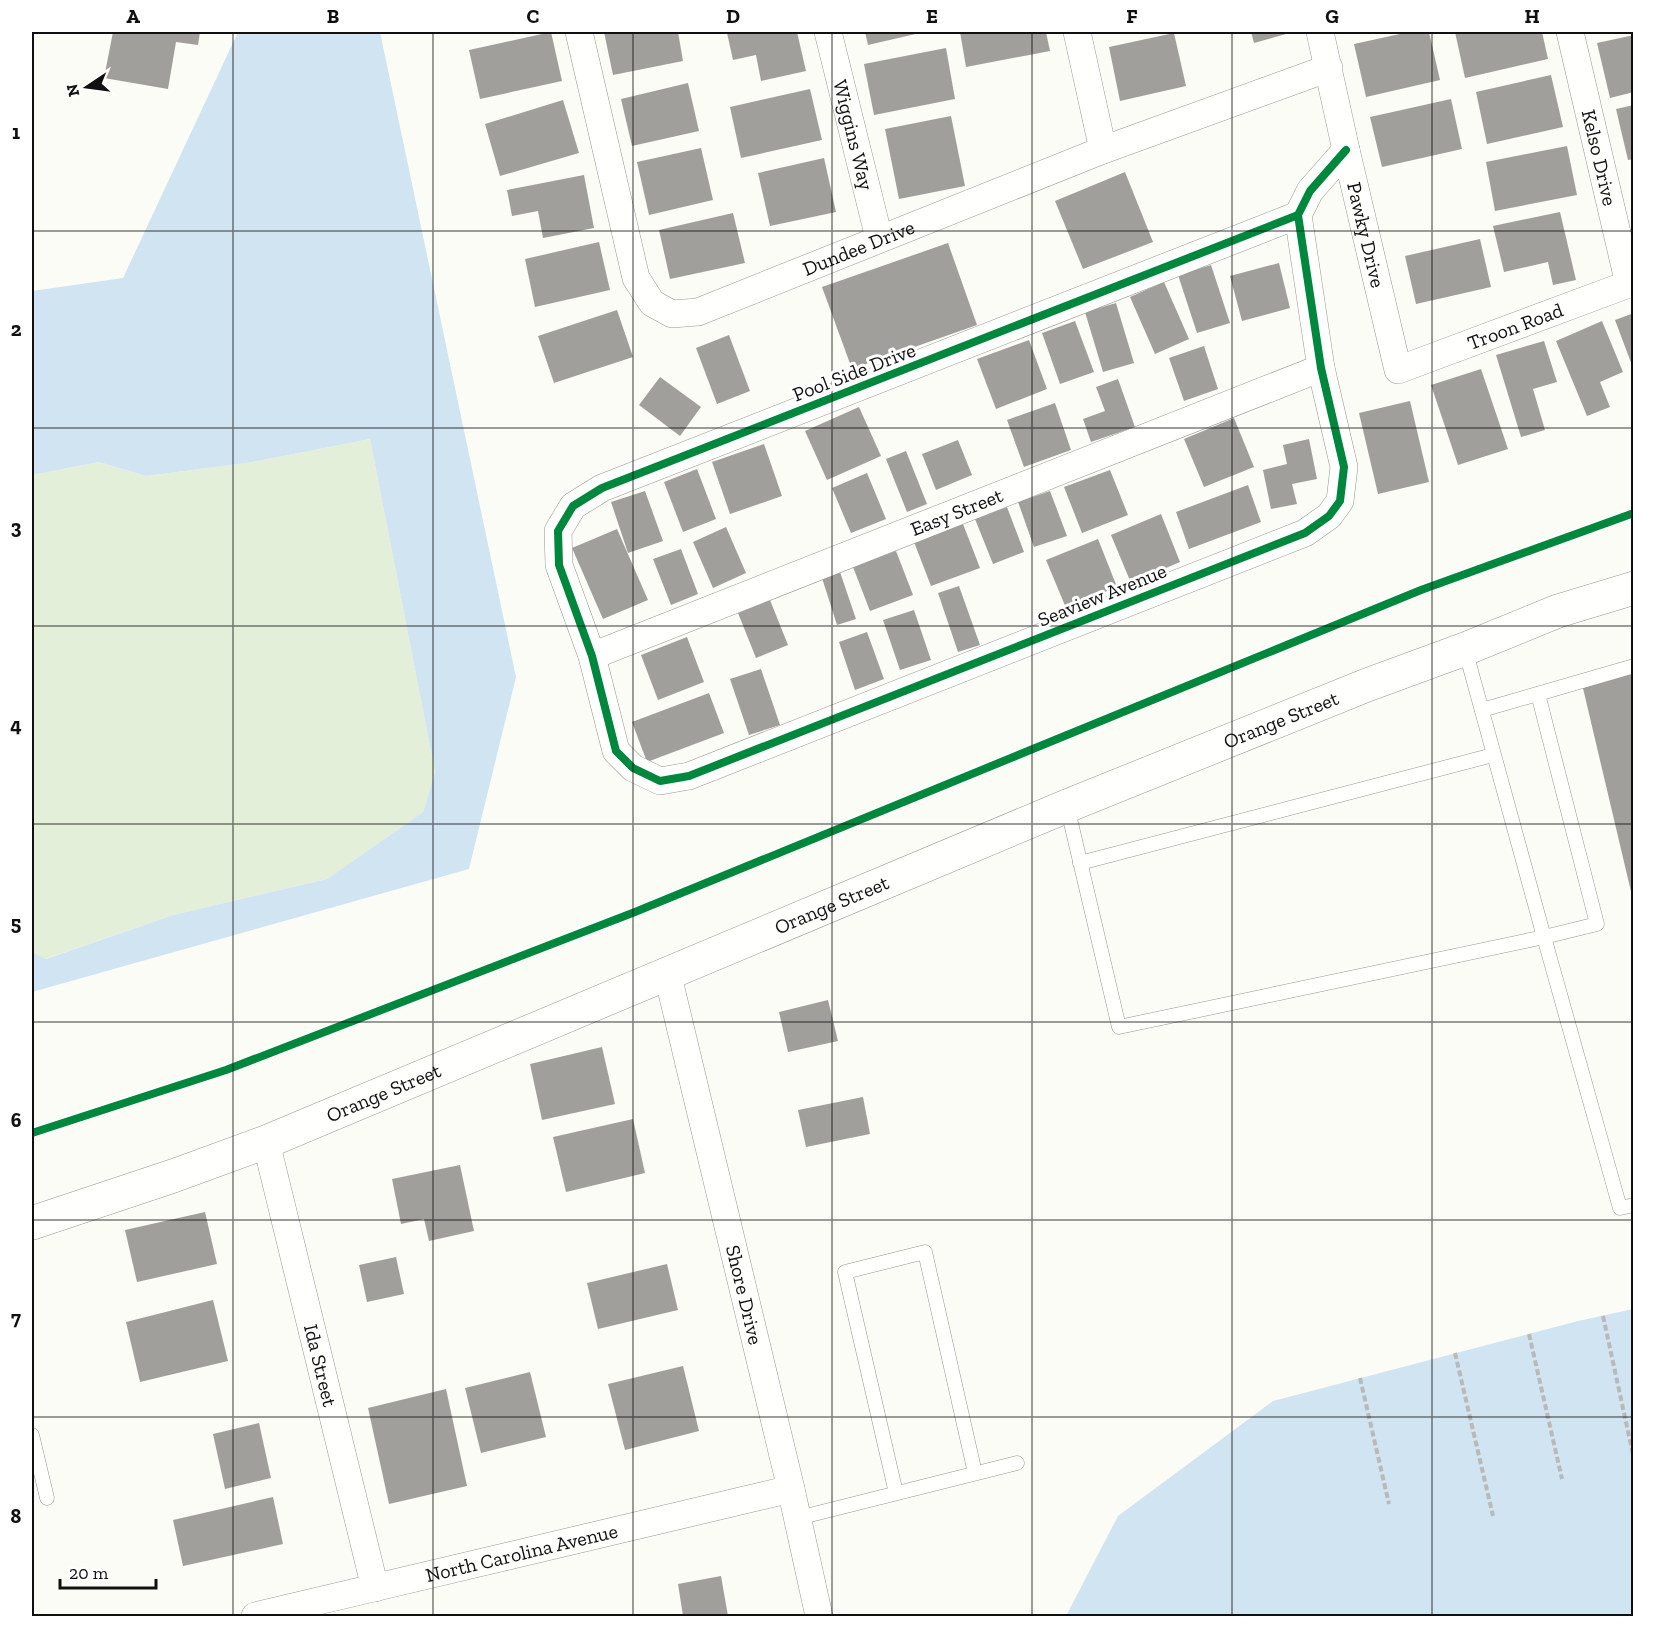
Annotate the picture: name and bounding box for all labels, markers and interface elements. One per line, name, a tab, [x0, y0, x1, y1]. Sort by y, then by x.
text: A	[126, 4, 140, 28]
text: B	[327, 4, 339, 28]
text: C	[527, 4, 540, 28]
text: D	[726, 4, 740, 28]
text: E	[926, 4, 938, 28]
text: F	[1126, 4, 1138, 28]
text: G	[1325, 4, 1339, 28]
text: H	[1524, 4, 1540, 28]
north arrow	[57, 57, 117, 117]
street label: Wiggins Way	[828, 77, 879, 193]
text: N	[62, 82, 83, 98]
street label: Kelso Drive	[1577, 107, 1622, 208]
text: 1	[12, 120, 20, 144]
street label: Pawky Drive	[1342, 180, 1390, 290]
street label: Dundee Drive	[799, 215, 918, 281]
street label: Troon Road	[1464, 298, 1566, 355]
text: 2	[11, 317, 22, 341]
street label: Pool Side Drive	[789, 338, 919, 406]
street label: Easy Street	[907, 483, 1007, 541]
text: 3	[11, 515, 22, 539]
street label: Seaview Avenue	[1034, 558, 1170, 632]
street label: Orange Street	[1220, 686, 1342, 754]
text: 4	[10, 713, 22, 737]
street label: Orange Street	[771, 870, 893, 939]
text: 5	[11, 911, 21, 935]
street label: Orange Street	[323, 1058, 445, 1127]
text: 6	[11, 1108, 22, 1132]
street label: Shore Drive	[721, 1243, 768, 1347]
text: 7	[11, 1306, 21, 1330]
street label: Ida Street	[299, 1322, 342, 1410]
text: 8	[11, 1504, 22, 1528]
street label: North Carolina Avenue	[423, 1518, 620, 1587]
scale bar	[60, 1552, 156, 1590]
text: 20 m	[69, 1562, 109, 1584]

